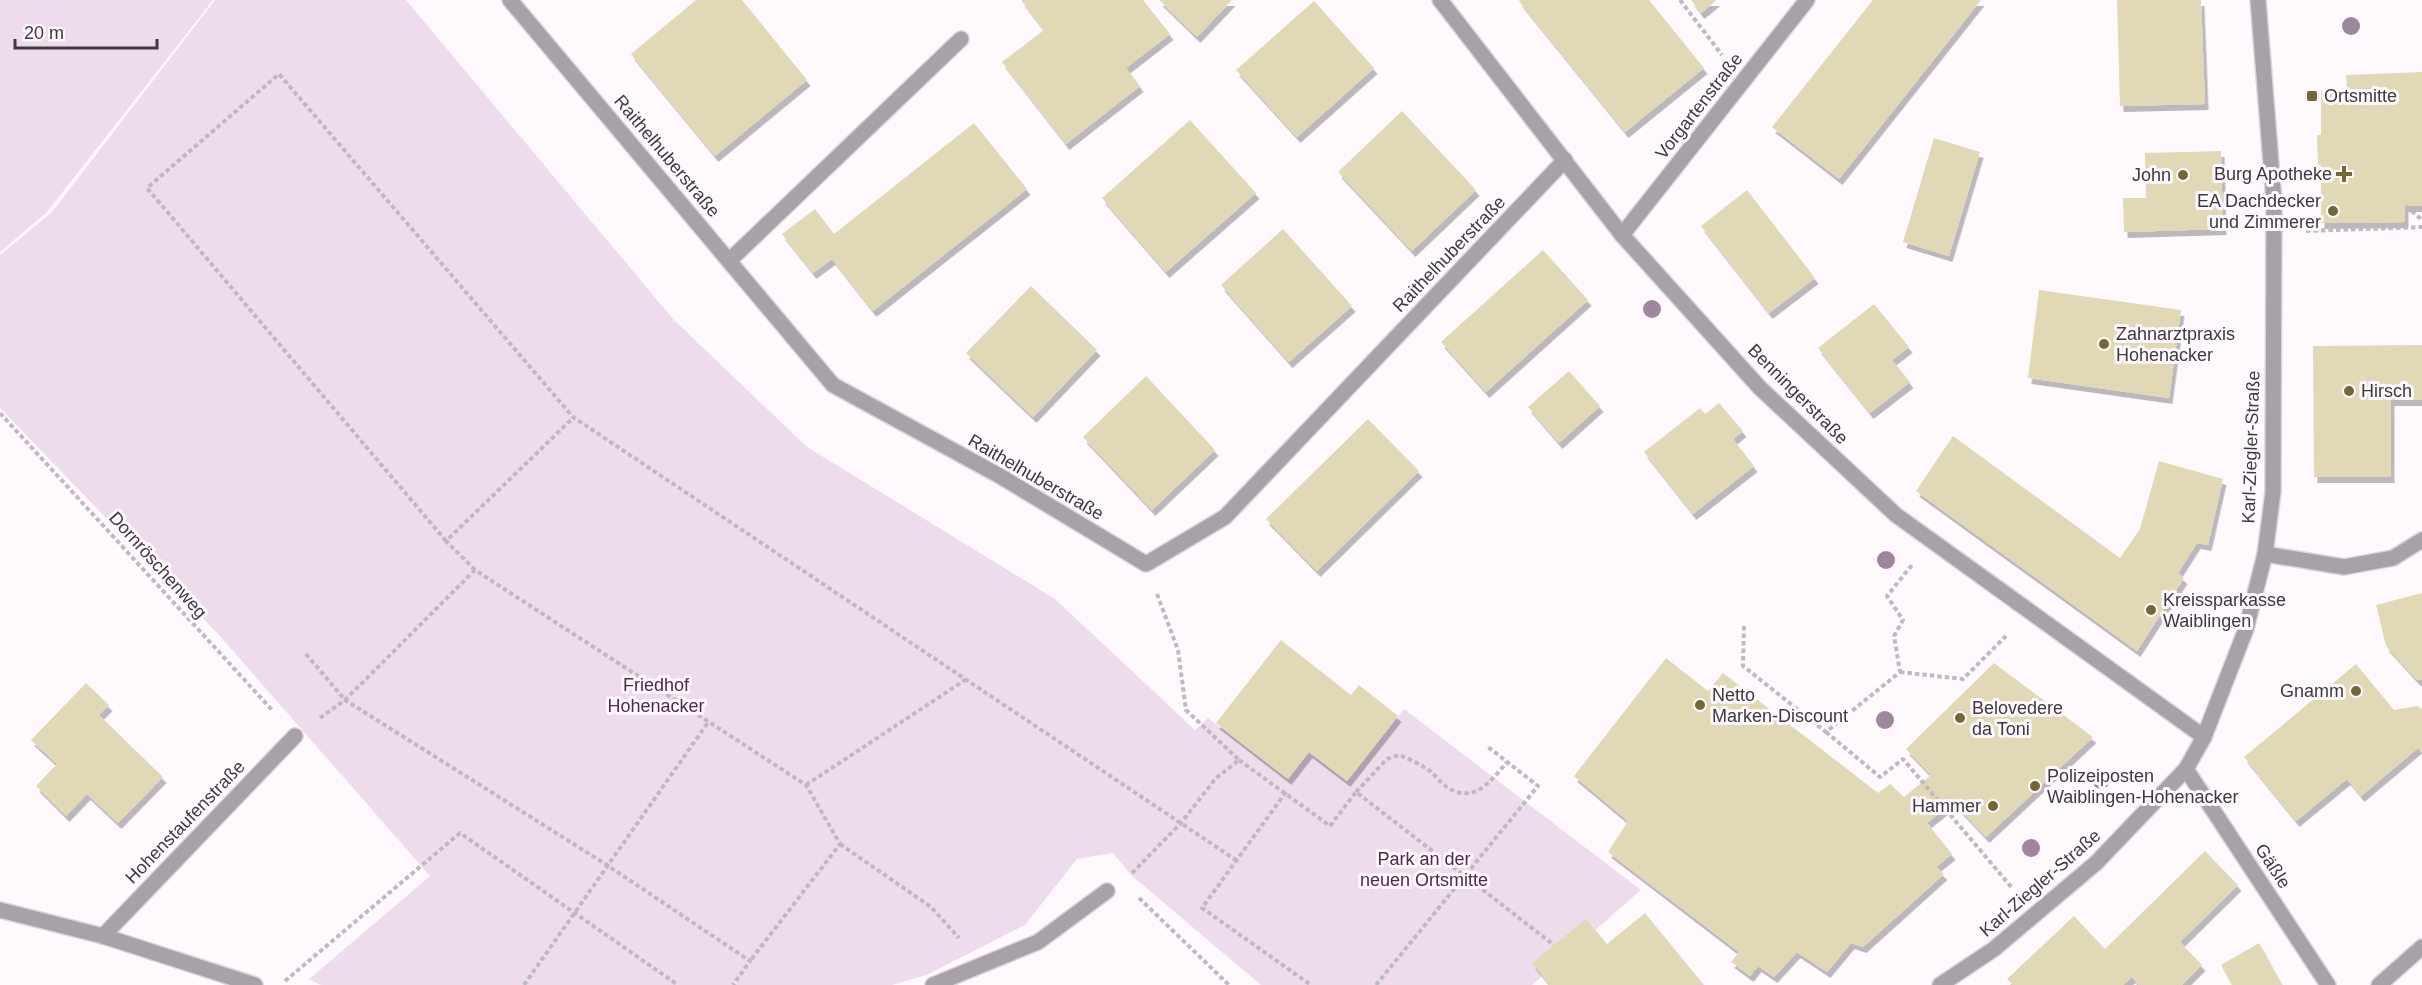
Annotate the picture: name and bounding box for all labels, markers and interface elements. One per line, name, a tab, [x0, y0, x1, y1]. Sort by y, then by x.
scale bar	[15, 12, 158, 50]
text: 20 m	[24, 23, 64, 43]
street label: Vorgartenstraße	[1651, 49, 1747, 163]
place label: Ortsmitte	[2324, 86, 2397, 106]
marker: Ortsmitte	[2305, 89, 2319, 103]
street label: Raithelhuberstraße	[610, 91, 724, 221]
place label: Burg Apotheke	[2214, 164, 2332, 184]
place label: John	[2132, 165, 2171, 185]
marker: Burg Apotheke	[2337, 167, 2351, 181]
marker: John	[2176, 168, 2190, 182]
place label: EA Dachdecker und Zimmerer	[2197, 191, 2321, 232]
street label: Raithelhuberstraße	[1389, 192, 1509, 316]
marker: EA Dachdecker und Zimmerer	[2326, 204, 2340, 218]
place label: Zahnarztpraxis Hohenacker	[2116, 324, 2235, 365]
marker: Zahnarztpraxis Hohenacker	[2097, 337, 2111, 351]
street label: Benningerstraße	[1744, 340, 1852, 448]
street label: Karl-Ziegler-Straße	[2238, 370, 2264, 524]
place label: Hirsch	[2361, 381, 2412, 401]
marker: Hirsch	[2342, 384, 2356, 398]
street label: Raithelhuberstraße	[965, 430, 1107, 524]
street label: Dornröschenweg	[105, 508, 211, 622]
place label: Kreissparkasse Waiblingen	[2163, 590, 2286, 631]
marker: Kreissparkasse Waiblingen	[2144, 603, 2158, 617]
park label: Friedhof Hohenacker	[607, 675, 705, 716]
place label: Gnamm	[2280, 681, 2344, 701]
marker: Gnamm	[2349, 684, 2363, 698]
place label: Netto Marken-Discount	[1712, 685, 1848, 726]
marker: Netto Marken-Discount	[1693, 698, 1707, 712]
place label: Belovedere da Toni	[1972, 698, 2063, 739]
marker: Belovedere da Toni	[1953, 711, 1967, 725]
street label: Hohenstaufenstraße	[121, 756, 249, 888]
place label: Polizeiposten Waiblingen-Hohenacker	[2047, 766, 2238, 807]
marker: Polizeiposten Waiblingen-Hohenacker	[2028, 779, 2042, 793]
place label: Hammer	[1912, 796, 1981, 816]
marker: Hammer	[1986, 799, 2000, 813]
street label: Karl-Ziegler-Straße	[1976, 825, 2104, 941]
street label: Gäßle	[2251, 840, 2295, 892]
park label: Park an der neuen Ortsmitte	[1360, 849, 1488, 890]

